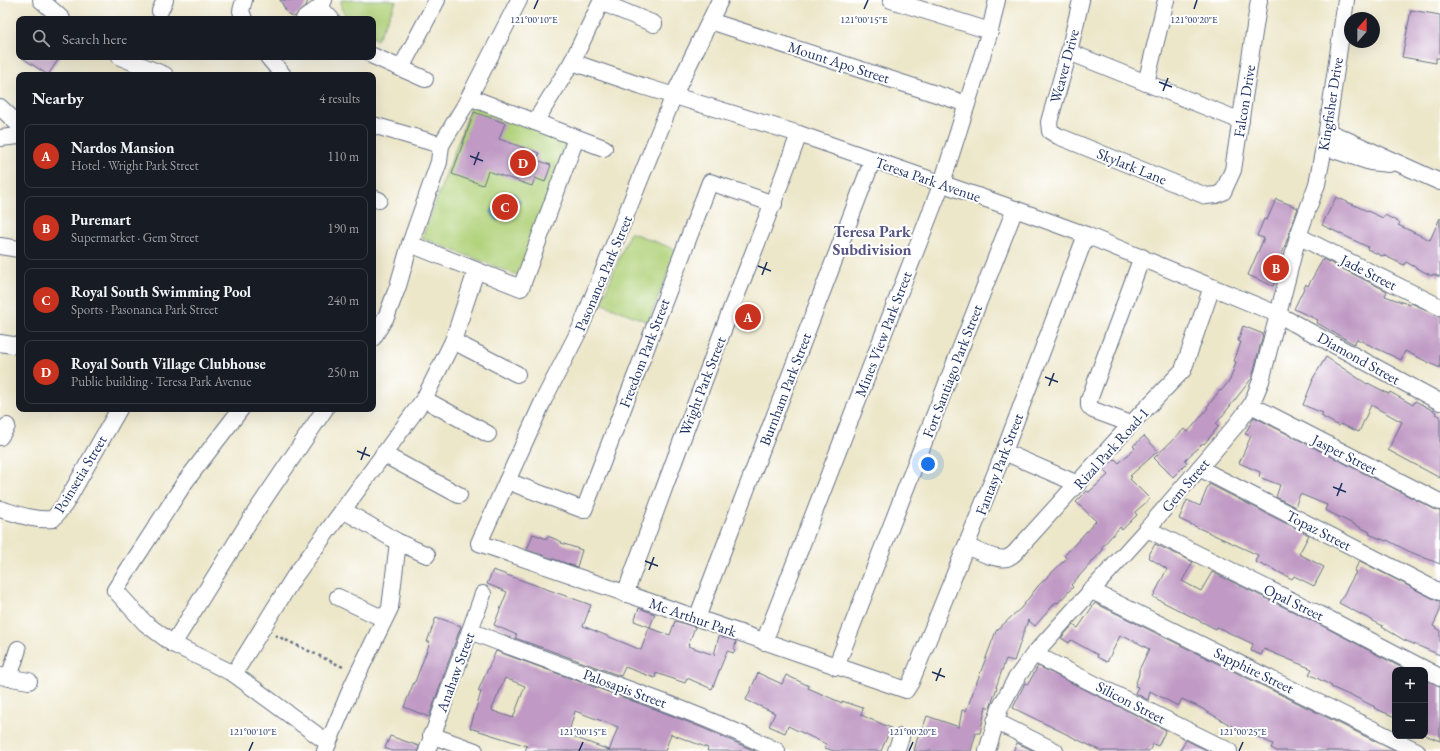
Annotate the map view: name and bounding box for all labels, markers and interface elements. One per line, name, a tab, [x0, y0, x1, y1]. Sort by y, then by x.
north arrow	[1344, 12, 1380, 48]
text: 121°00'10"E	[510, 13, 558, 26]
text: 121°00'15"E	[840, 13, 888, 26]
text: 121°00'20"E	[1170, 13, 1218, 26]
search box	[16, 16, 376, 60]
icon: search	[30, 27, 52, 49]
street label: Weaver Drive	[1045, 27, 1083, 105]
text: Search here	[62, 29, 127, 48]
street label: Mount Apo Street	[786, 37, 892, 87]
street label: Kingfisher Drive	[1313, 56, 1347, 152]
street label: Falcon Drive	[1229, 63, 1259, 139]
text: Nearby	[32, 87, 84, 109]
text: 4 results	[319, 90, 360, 107]
text: Nardos Mansion	[71, 138, 174, 157]
street label: Skylark Lane	[1094, 143, 1170, 189]
text: A	[41, 148, 51, 165]
text: 110 m	[328, 148, 359, 165]
pin: D	[510, 148, 536, 178]
street label: Teresa Park Avenue	[873, 152, 984, 206]
text: Hotel · Wright Park Street	[71, 157, 199, 174]
pin: C	[492, 192, 518, 222]
text: Puremart	[71, 210, 131, 229]
street label: Pasonanca Park Street	[570, 212, 636, 334]
text: B	[42, 220, 50, 237]
text: 190 m	[328, 220, 359, 237]
district label: Teresa Park Subdivision	[833, 221, 912, 260]
text: Supermarket · Gem Street	[71, 229, 199, 246]
street label: Jade Street	[1336, 249, 1401, 294]
pin: B	[1263, 253, 1289, 283]
street label: Mines View Park Street	[850, 268, 916, 399]
text: Royal South Swimming Pool	[71, 282, 251, 301]
text: C	[41, 292, 51, 309]
text: 240 m	[328, 292, 359, 309]
street label: Freedom Park Street	[614, 296, 674, 410]
text: Sports · Pasonanca Park Street	[71, 301, 218, 318]
street label: Fort Santiago Park Street	[918, 301, 986, 440]
pin: A	[735, 302, 761, 332]
street label: Diamond Street	[1314, 328, 1404, 389]
street label: Burnham Park Street	[755, 330, 815, 448]
street label: Wright Park Street	[674, 334, 730, 438]
text: Royal South Village Clubhouse	[71, 354, 266, 373]
text: D	[41, 364, 51, 381]
text: 250 m	[328, 364, 359, 381]
text: Public building · Teresa Park Avenue	[71, 373, 252, 390]
street label: Rizal Park Road-1	[1069, 403, 1153, 493]
street label: Fantasy Park Street	[971, 410, 1027, 518]
street label: Jasper Street	[1307, 429, 1381, 479]
street label: Poinsetia Street	[49, 431, 111, 516]
your location	[918, 454, 938, 474]
street label: Gem Street	[1157, 454, 1213, 516]
street label: Topaz Street	[1283, 505, 1355, 555]
street label: Opal Street	[1261, 579, 1327, 625]
street label: Mc Arthur Park	[647, 593, 740, 641]
street label: Anahaw Street	[431, 629, 478, 716]
street label: Sapphire Street	[1211, 642, 1297, 698]
street label: Palosapis Street	[581, 664, 670, 712]
map controls	[1392, 667, 1428, 739]
button: +	[1392, 667, 1428, 703]
street label: Silicon Street	[1093, 677, 1169, 728]
button: −	[1392, 703, 1428, 739]
text: 121°00'10"E	[229, 725, 277, 738]
text: 121°00'15"E	[559, 725, 607, 738]
text: 121°00'20"E	[889, 725, 937, 738]
text: 121°00'25"E	[1219, 725, 1267, 738]

